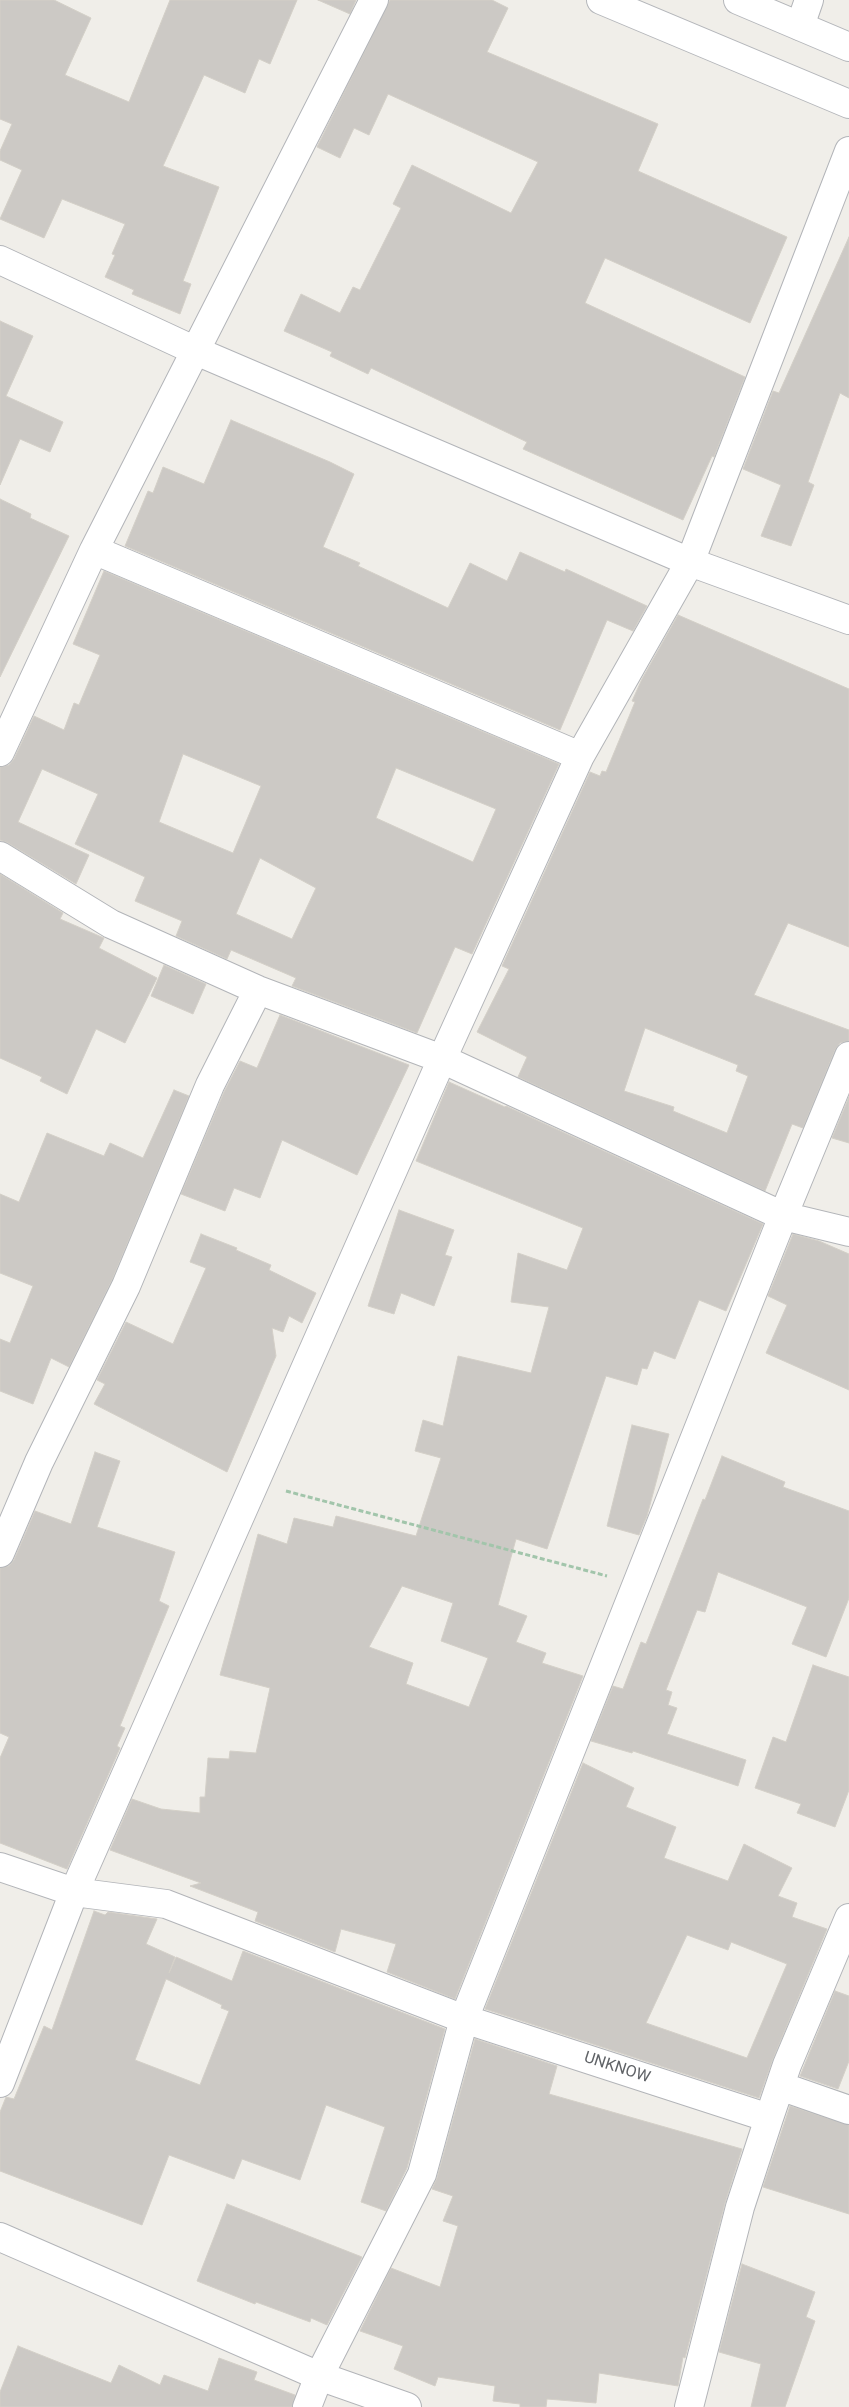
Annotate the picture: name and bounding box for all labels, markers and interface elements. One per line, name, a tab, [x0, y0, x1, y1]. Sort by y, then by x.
street label: UNKNOW	[581, 2048, 653, 2088]

